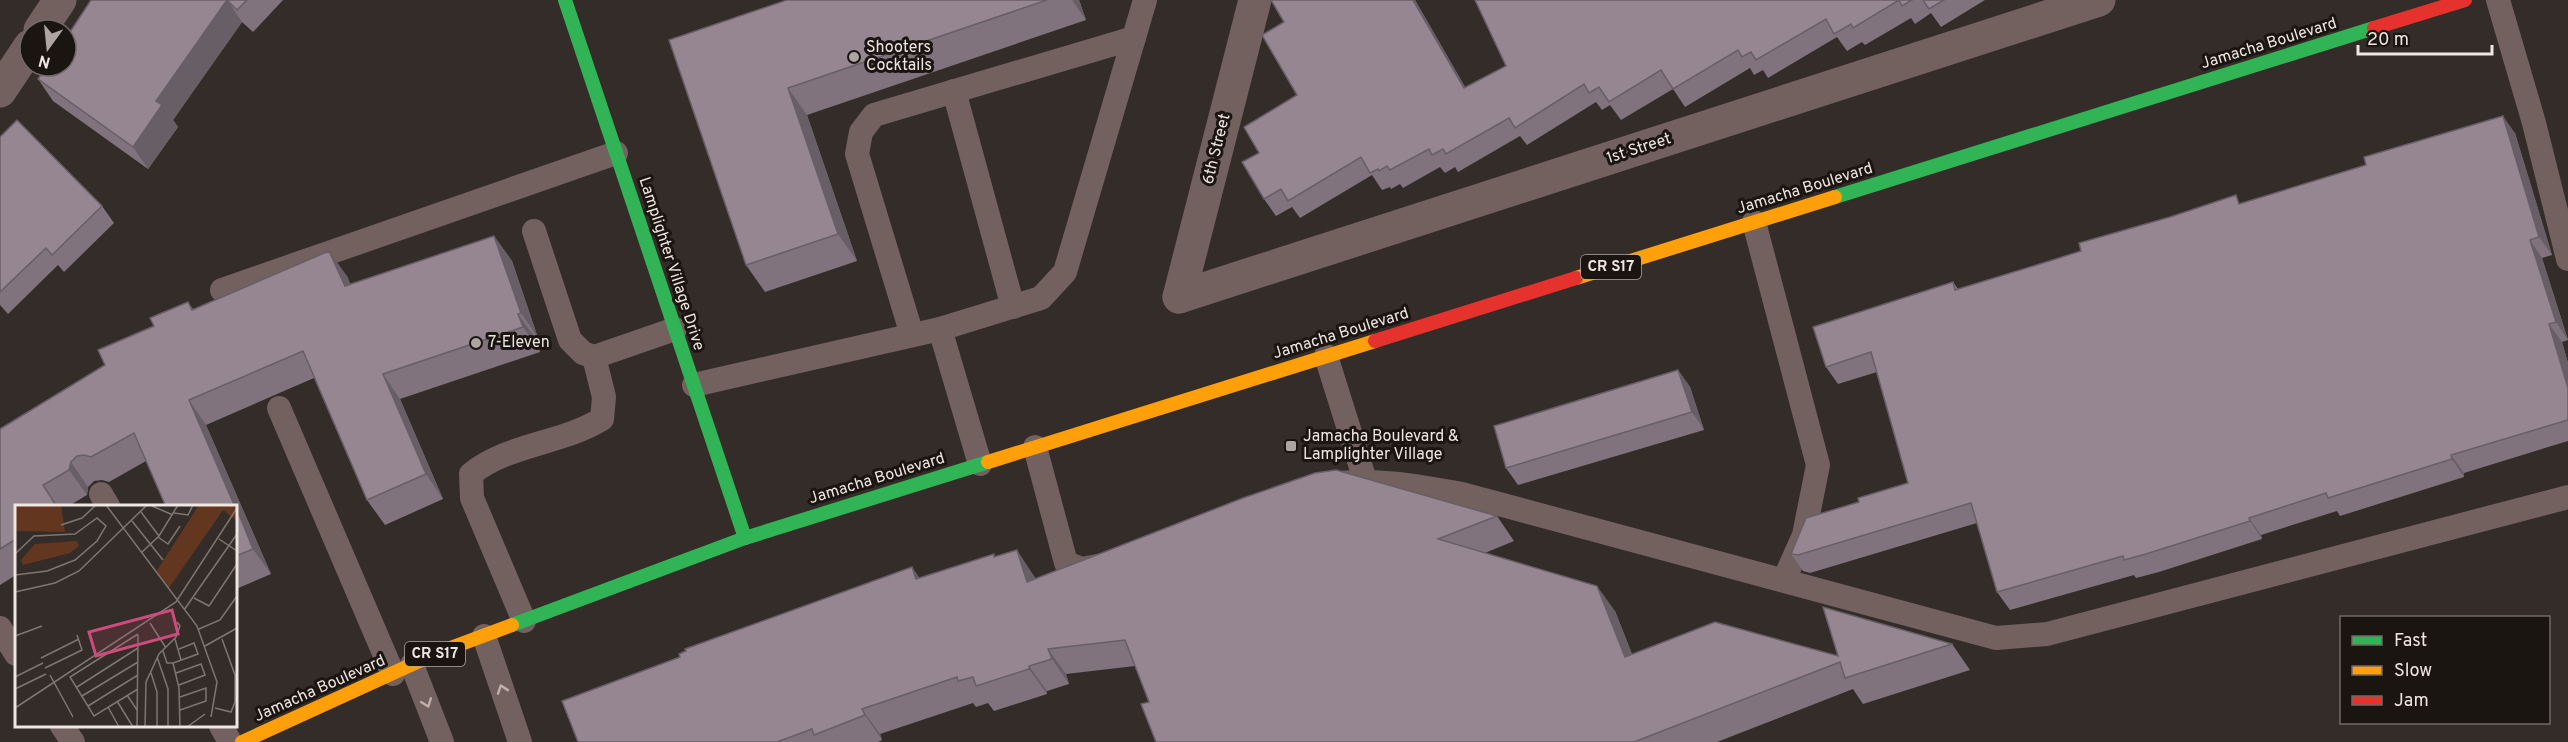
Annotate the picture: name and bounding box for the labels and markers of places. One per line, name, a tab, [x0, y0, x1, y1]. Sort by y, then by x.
place label: Shooters Cocktails	[866, 38, 932, 76]
marker: Shooters Cocktails	[847, 50, 861, 64]
place label: 7-Eleven	[488, 333, 550, 353]
marker: 7-Eleven	[469, 336, 483, 350]
place label: Jamacha Boulevard & Lamplighter Village	[1303, 427, 1459, 465]
marker: Jamacha Boulevard & Lamplighter Village	[1284, 439, 1298, 453]

